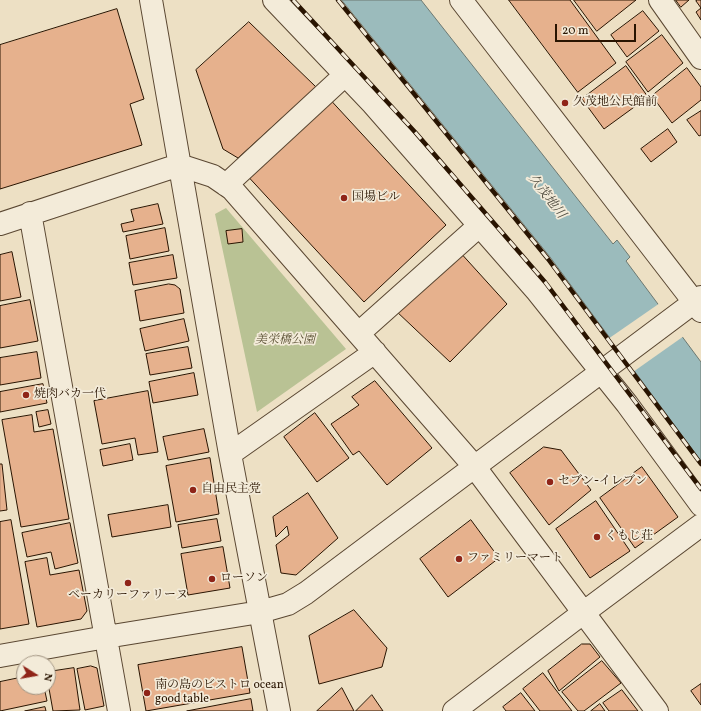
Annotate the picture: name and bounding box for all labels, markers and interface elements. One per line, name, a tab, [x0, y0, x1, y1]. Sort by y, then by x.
scale bar	[557, 16, 638, 42]
text: 20 m	[562, 23, 589, 39]
place label: 久茂地公民館前	[573, 96, 657, 110]
marker: 久茂地公民館前	[560, 98, 570, 108]
water label: 久茂地川	[524, 172, 568, 222]
place label: 国場ビル	[352, 191, 400, 205]
marker: 国場ビル	[339, 193, 349, 203]
park label: 美栄橋公園	[255, 334, 315, 348]
place label: 焼肉バカ一代	[34, 388, 106, 402]
marker: 焼肉バカ一代	[21, 390, 31, 400]
place label: セブン-イレブン	[558, 475, 647, 489]
marker: セブン-イレブン	[545, 477, 555, 487]
place label: 自由民主党	[201, 483, 261, 497]
marker: 自由民主党	[188, 485, 198, 495]
place label: くもじ荘	[605, 530, 653, 544]
marker: くもじ荘	[592, 532, 602, 542]
place label: ファミリーマート	[467, 552, 563, 566]
marker: ファミリーマート	[454, 554, 464, 564]
place label: ローソン	[220, 572, 268, 586]
marker: ローソン	[207, 574, 217, 584]
marker: ベーカリーファリーヌ	[123, 578, 133, 588]
place label: ベーカリーファリーヌ	[68, 589, 188, 603]
north arrow	[16, 655, 56, 695]
text: N	[39, 672, 55, 683]
place label: 南の島のビストロ ocean good table	[155, 679, 284, 707]
marker: 南の島のビストロ ocean good table	[142, 688, 152, 698]

